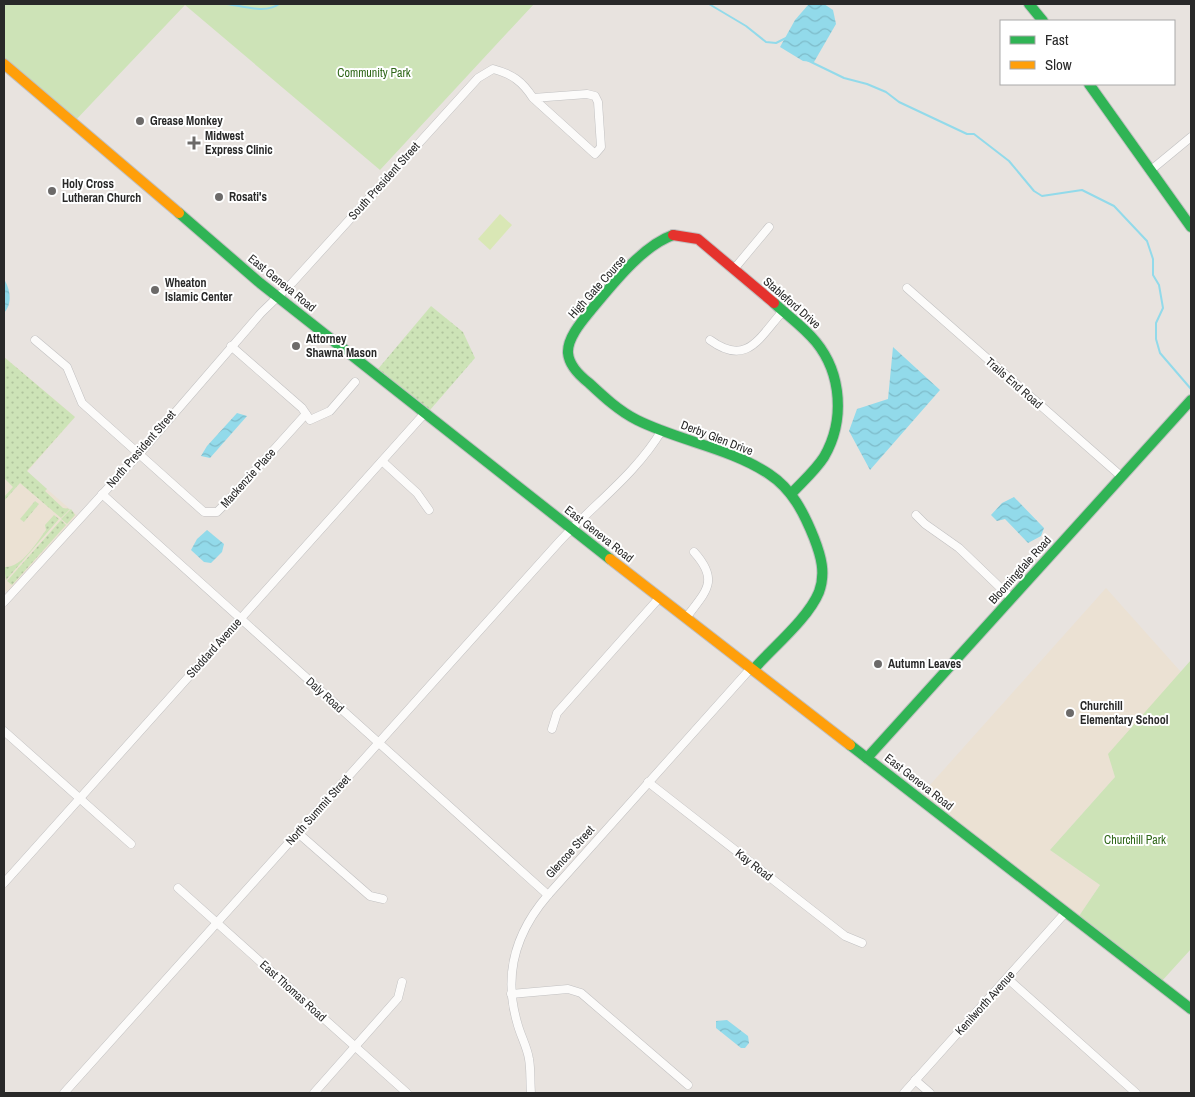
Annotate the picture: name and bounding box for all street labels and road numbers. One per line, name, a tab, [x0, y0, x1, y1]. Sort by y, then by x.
street label: South President Street	[345, 138, 423, 223]
street label: East Geneva Road	[245, 251, 319, 315]
street label: High Gate Course	[565, 252, 629, 322]
street label: Stableford Drive	[760, 274, 824, 332]
street label: Trails End Road	[982, 354, 1046, 412]
street label: North President Street	[103, 407, 179, 491]
street label: Derby Glen Drive	[679, 417, 755, 459]
street label: Mackenzie Place	[217, 445, 279, 511]
street label: East Geneva Road	[561, 502, 637, 566]
street label: Bloomingdale Road	[985, 533, 1055, 607]
street label: Stoddard Avenue	[183, 615, 245, 681]
street label: Daly Road	[303, 674, 347, 716]
street label: East Geneva Road	[881, 750, 957, 814]
street label: North Summit Street	[282, 771, 354, 849]
street label: Glencoe Street	[542, 822, 598, 882]
street label: Kay Road	[732, 845, 776, 885]
street label: East Thomas Road	[256, 957, 330, 1025]
street label: Kenilworth Avenue	[952, 967, 1018, 1039]

